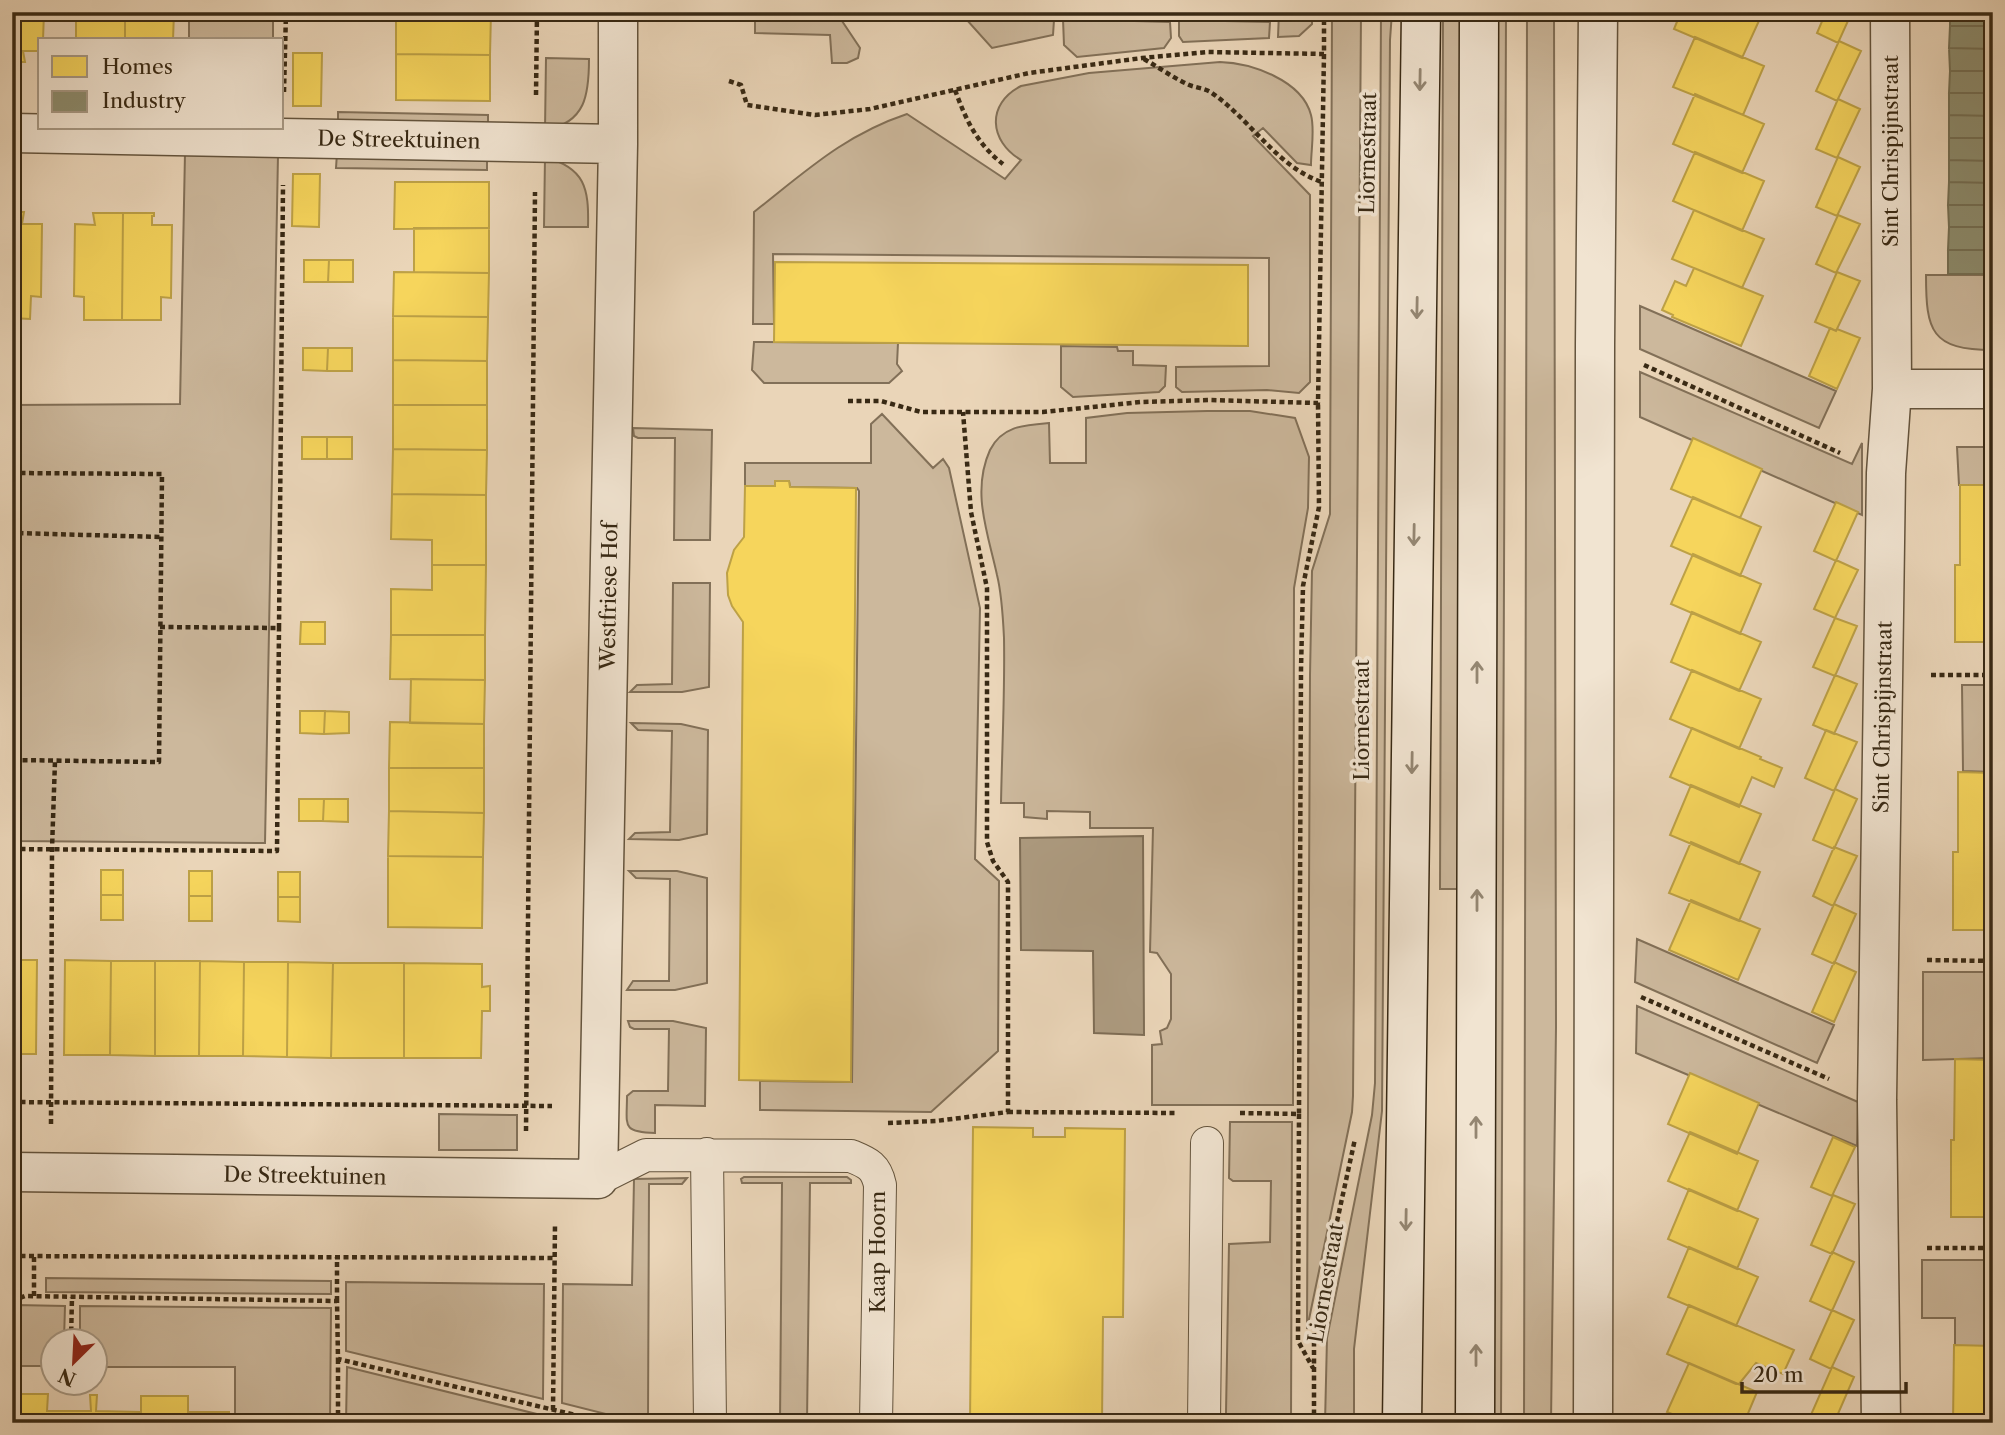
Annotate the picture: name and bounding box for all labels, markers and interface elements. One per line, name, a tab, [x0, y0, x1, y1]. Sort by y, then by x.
legend	[38, 38, 284, 130]
text: Homes	[102, 54, 173, 79]
street label: Sint Chrispijnstraat	[1878, 54, 1903, 247]
one-way arrow	[1413, 69, 1427, 92]
text: Industry	[102, 88, 186, 113]
street label: Liornestraat	[1354, 91, 1381, 214]
street label: De Streektuinen	[317, 126, 481, 153]
one-way arrow	[1410, 296, 1424, 319]
street label: Westfriese Hof	[595, 519, 622, 671]
one-way arrow	[1408, 524, 1421, 547]
street label: Sint Chrispijnstraat	[1868, 620, 1897, 813]
street label: Liornestraat	[1349, 659, 1374, 781]
one-way arrow	[1470, 661, 1484, 684]
one-way arrow	[1405, 751, 1419, 774]
one-way arrow	[1470, 888, 1484, 911]
one-way arrow	[1469, 1116, 1483, 1139]
street label: De Streektuinen	[223, 1162, 387, 1189]
street label: Kaap Hoorn	[865, 1191, 890, 1313]
one-way arrow	[1399, 1208, 1412, 1231]
street label: Liornestraat	[1303, 1220, 1348, 1345]
north arrow	[38, 1326, 108, 1396]
one-way arrow	[1469, 1343, 1483, 1366]
scale bar	[1742, 1351, 1907, 1395]
text: 20 m	[1753, 1362, 1804, 1387]
text: N	[55, 1363, 80, 1391]

